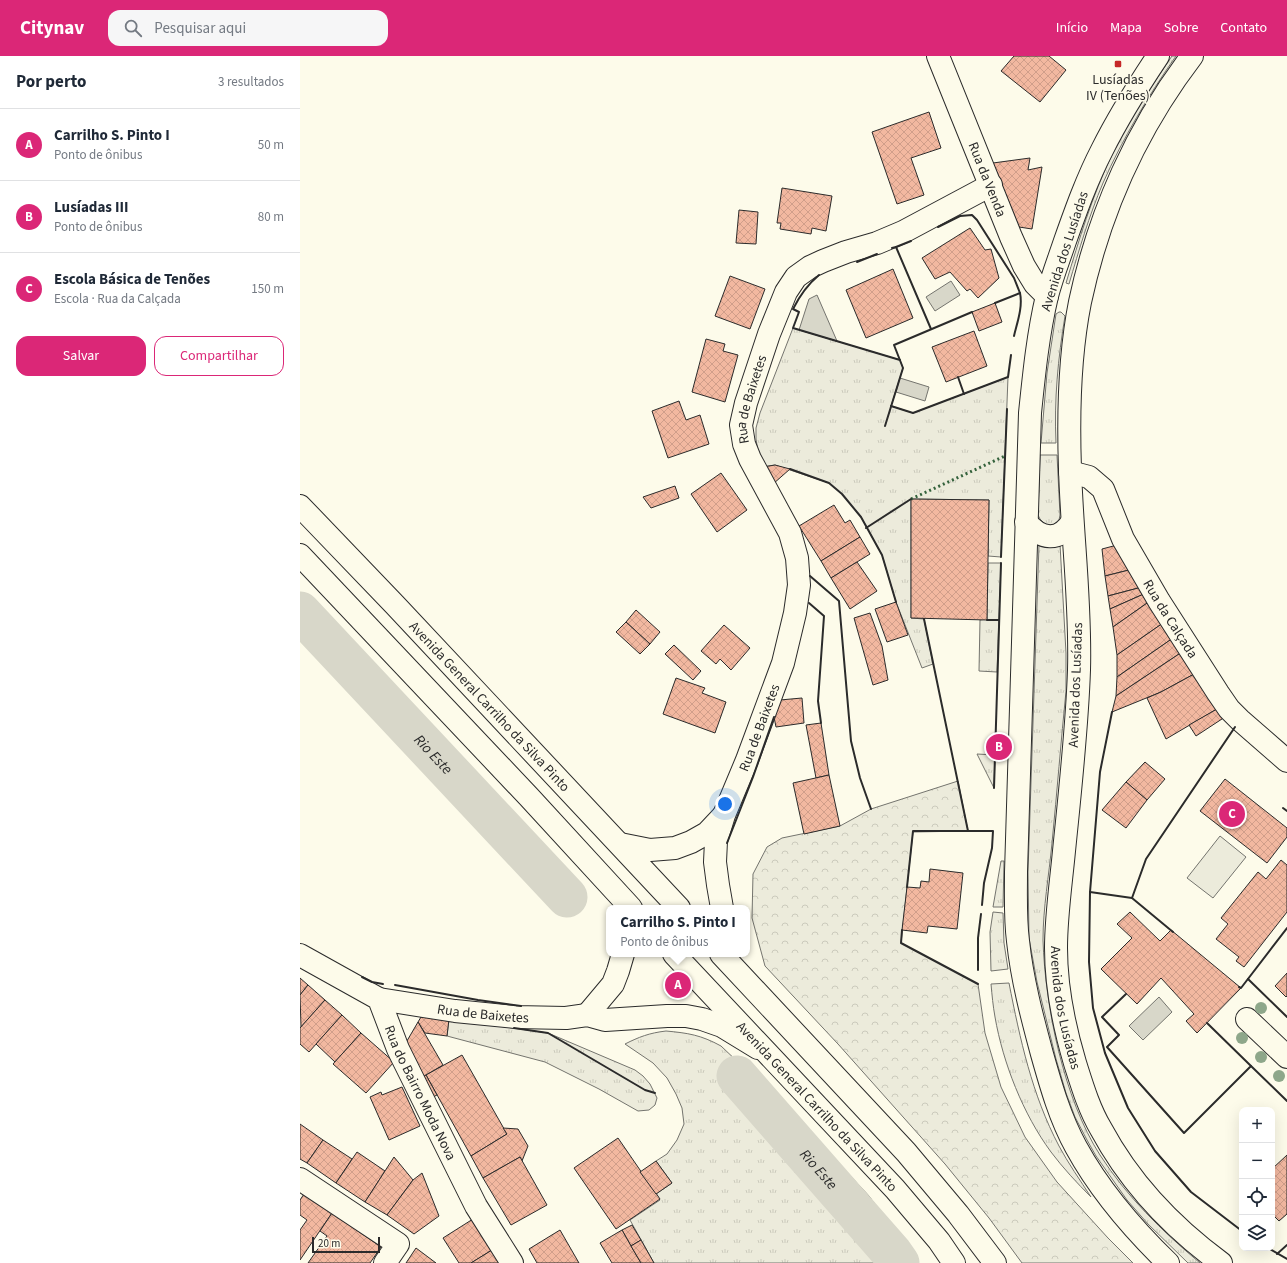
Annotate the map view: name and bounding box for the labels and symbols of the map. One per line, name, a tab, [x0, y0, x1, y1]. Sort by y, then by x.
marker: Lusíadas IV (Tenões)	[1113, 59, 1123, 69]
place label: Lusíadas IV (Tenões)	[1086, 70, 1150, 106]
street label: Rua da Venda	[963, 139, 1011, 220]
street label: Avenida dos Lusíadas	[1036, 189, 1094, 314]
street label: Rua de Baixetes	[731, 352, 772, 445]
street label: Rua da Calçada	[1138, 576, 1202, 663]
street label: Avenida General Carrilho da Silva Pinto	[404, 617, 574, 797]
street label: Avenida dos Lusíadas	[1064, 622, 1088, 748]
street label: Rua de Baixetes	[734, 681, 785, 775]
water label: Rio Este	[409, 730, 457, 779]
pin: B	[986, 732, 1012, 762]
your location	[715, 794, 735, 814]
pin: C	[1219, 799, 1245, 829]
street label: Avenida dos Lusíadas	[1045, 946, 1085, 1072]
pin: A	[665, 970, 691, 1000]
street label: Rua de Baixetes	[436, 999, 529, 1028]
street label: Avenida General Carrilho da Silva Pinto	[731, 1017, 902, 1197]
street label: Rua do Bairro Moda Nova	[379, 1023, 461, 1164]
water label: Rio Este	[795, 1145, 842, 1195]
scale bar	[312, 1235, 380, 1254]

